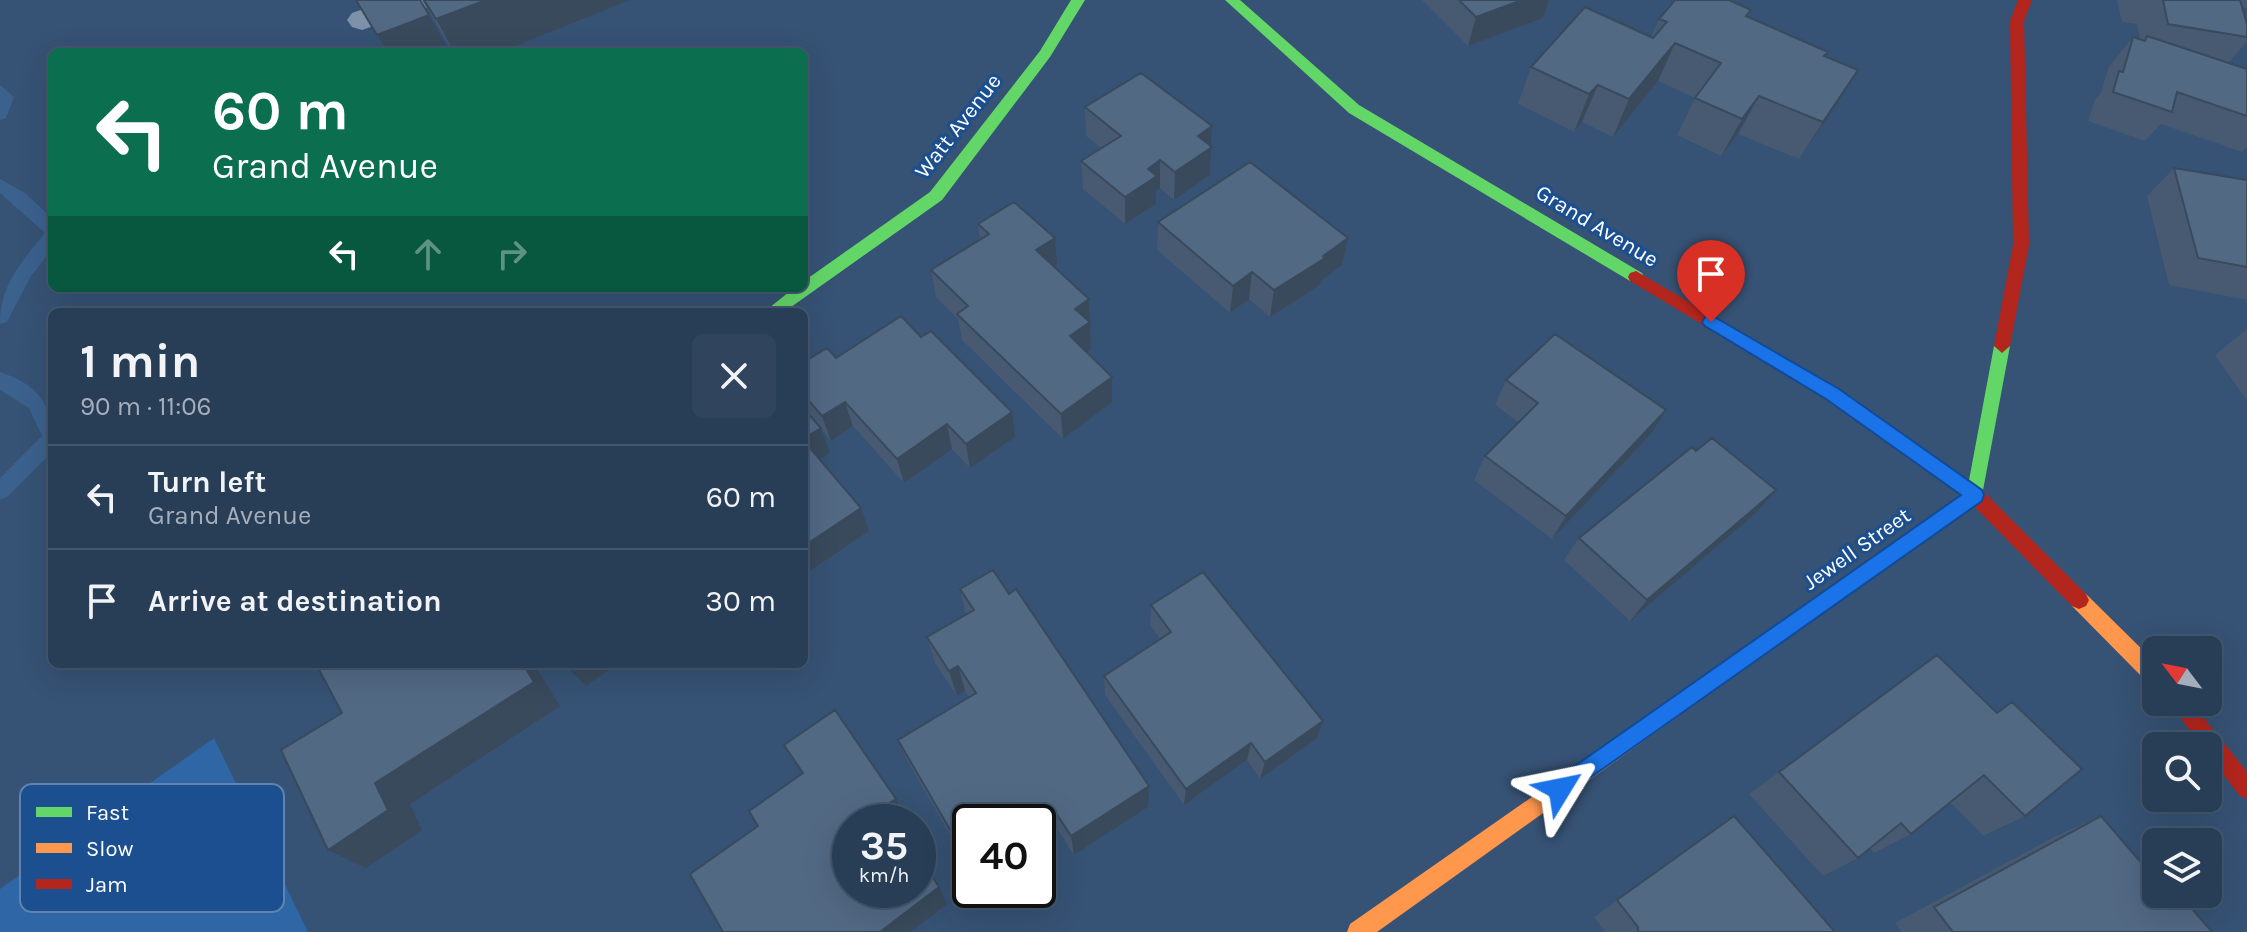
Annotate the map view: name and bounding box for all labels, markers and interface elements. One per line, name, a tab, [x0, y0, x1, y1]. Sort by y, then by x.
street label: Watt Avenue	[909, 69, 1007, 183]
text: 60 m	[212, 78, 349, 143]
icon: left	[80, 80, 184, 184]
text: Grand Avenue	[212, 145, 438, 187]
street label: Grand Avenue	[1531, 179, 1663, 273]
icon: left	[322, 232, 366, 276]
icon: ahead	[406, 232, 450, 276]
icon: right	[490, 232, 534, 276]
pin	[1677, 240, 1745, 322]
icon: arrive	[1689, 252, 1733, 296]
text: 1 min	[80, 333, 200, 389]
button: close	[692, 334, 776, 418]
text: 90 m · 11:06	[80, 391, 212, 422]
text: Turn left	[148, 464, 266, 500]
icon: left	[80, 475, 124, 519]
text: 60 m	[706, 479, 776, 515]
text: Grand Avenue	[148, 500, 311, 531]
street label: Jewell Street	[1798, 502, 1916, 596]
icon: arrive	[80, 579, 124, 623]
text: Arrive at destination	[148, 583, 442, 619]
text: 30 m	[705, 583, 776, 619]
north arrow	[2142, 636, 2222, 716]
map controls	[2142, 636, 2222, 908]
button: search	[2142, 732, 2222, 812]
position arrow	[1518, 747, 1602, 831]
legend	[20, 784, 284, 912]
text: Fast	[86, 800, 129, 826]
speed limit sign: 40	[952, 804, 1056, 908]
text: 35	[860, 822, 908, 869]
button: layers	[2142, 828, 2222, 908]
text: Slow	[86, 836, 133, 862]
text: km/h	[859, 864, 909, 887]
text: Jam	[86, 872, 128, 898]

